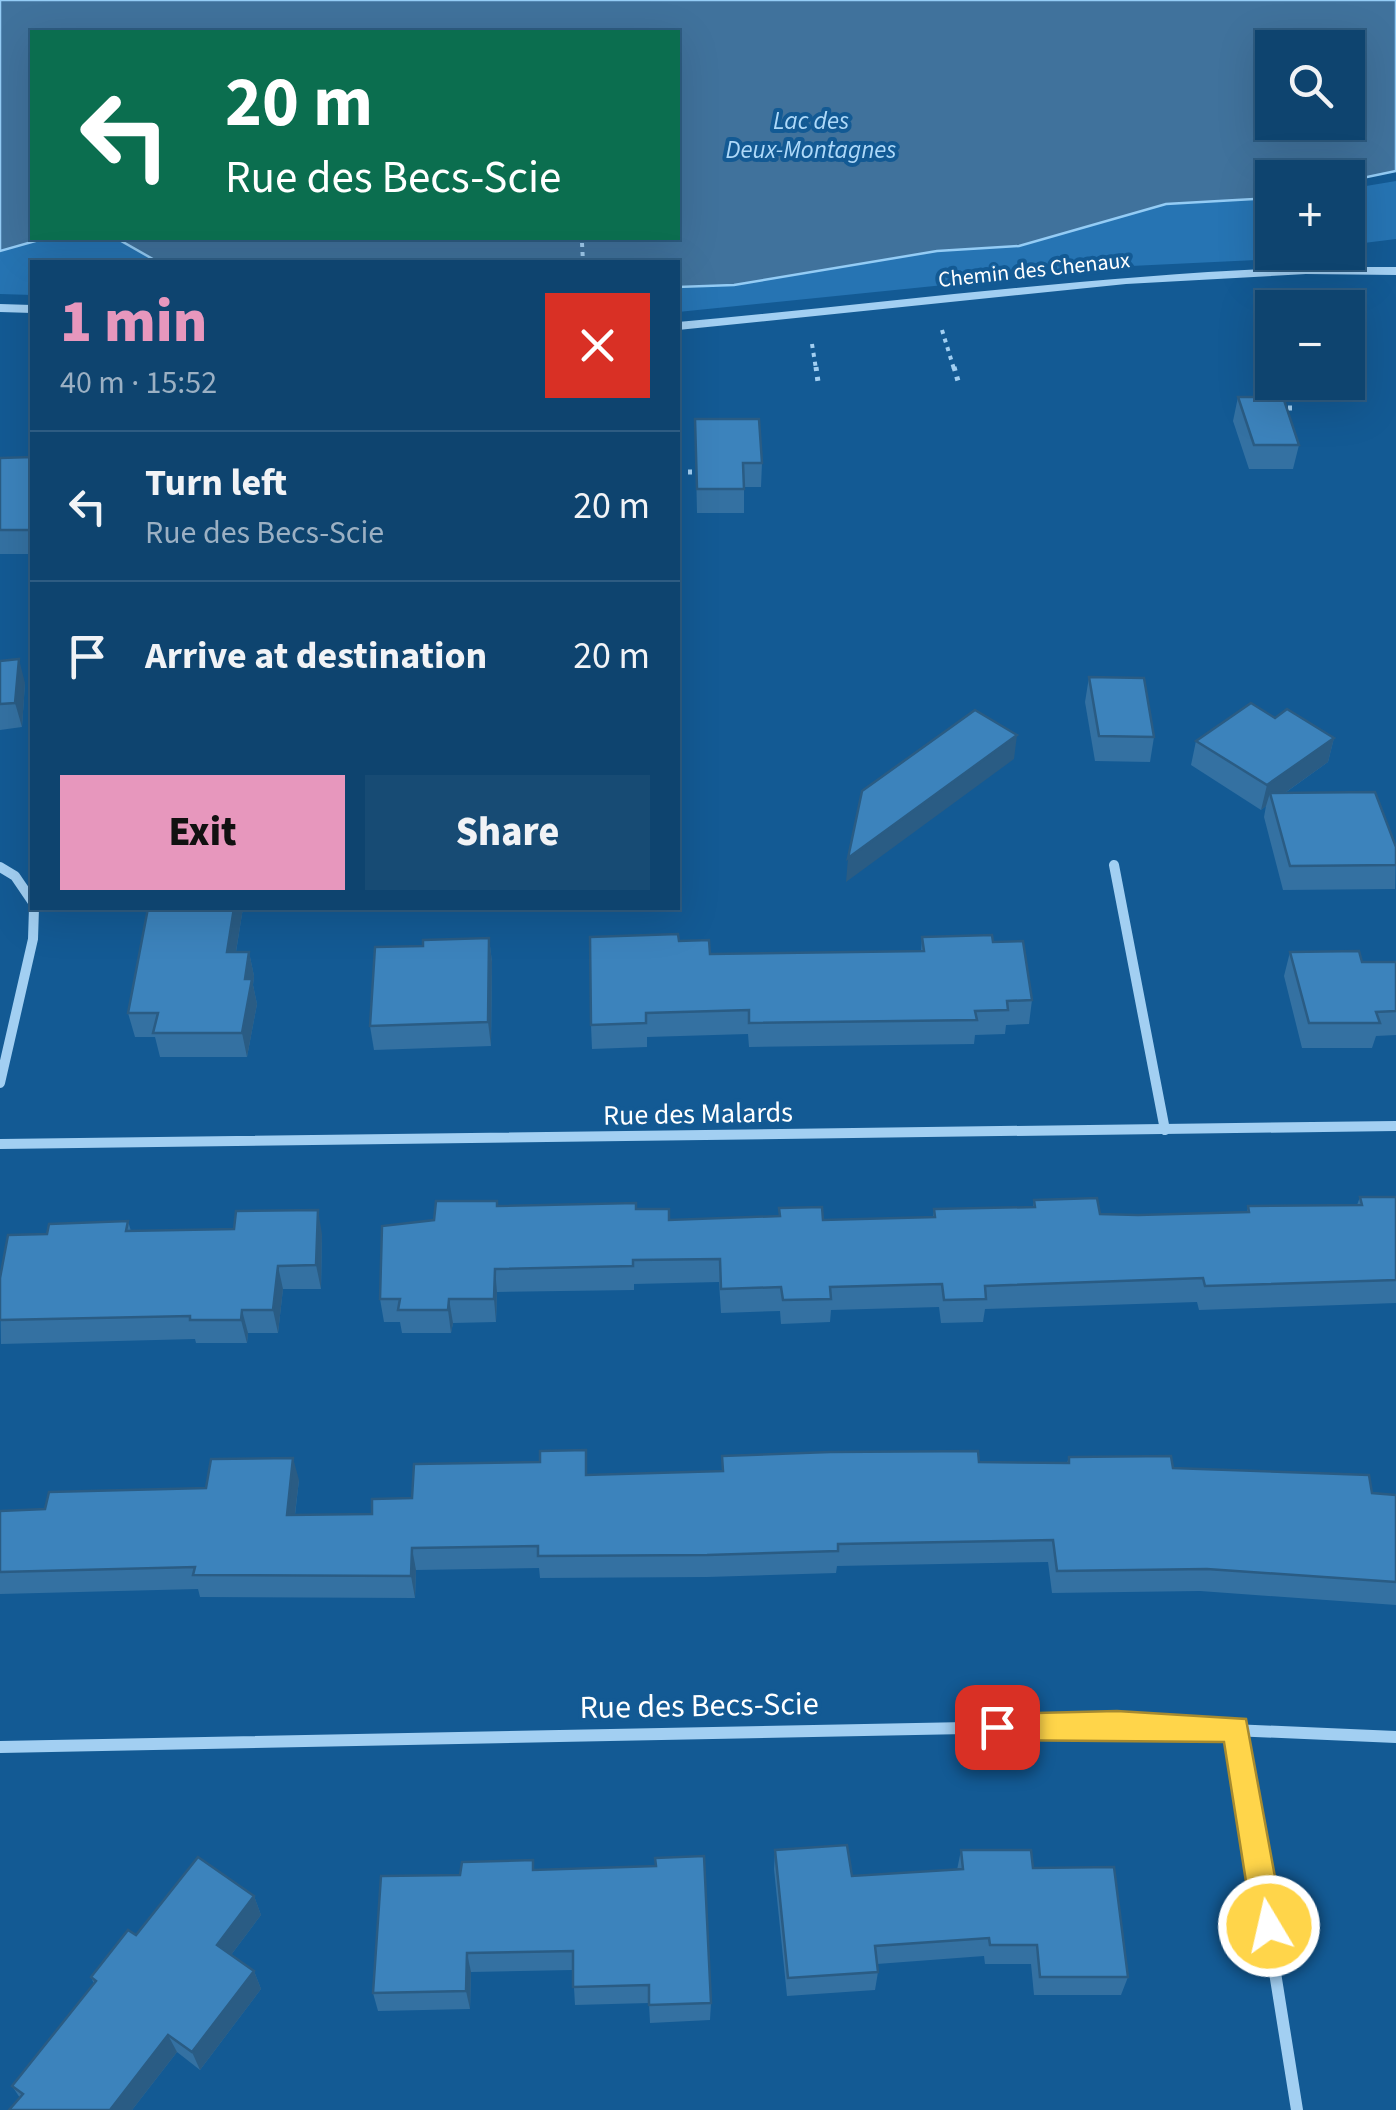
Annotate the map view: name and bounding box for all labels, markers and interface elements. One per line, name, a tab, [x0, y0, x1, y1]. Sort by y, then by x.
map controls	[1255, 30, 1365, 400]
button: search	[1255, 30, 1365, 140]
text: 20 m	[225, 53, 373, 153]
icon: left	[60, 70, 190, 200]
water label: Lac des Deux-Montagnes	[726, 103, 896, 168]
text: Rue des Becs-Scie	[225, 146, 561, 210]
button: +	[1255, 160, 1365, 270]
street label: Chemin des Chenaux	[937, 244, 1132, 296]
text: 1 min	[60, 280, 207, 365]
button: −	[1255, 290, 1365, 400]
button: close	[545, 293, 650, 398]
text: 40 m · 15:52	[60, 360, 217, 406]
text: Turn left	[145, 456, 287, 510]
icon: left	[60, 479, 115, 534]
text: 20 m	[573, 479, 650, 533]
text: Rue des Becs-Scie	[145, 510, 384, 556]
icon: arrive	[60, 629, 115, 684]
text: Arrive at destination	[145, 629, 487, 683]
text: 20 m	[573, 629, 650, 683]
button: Exit	[60, 775, 345, 890]
button: Share	[365, 775, 650, 890]
street label: Rue des Malards	[603, 1092, 793, 1136]
street label: Rue des Becs-Scie	[579, 1681, 819, 1731]
pin	[955, 1685, 1040, 1770]
icon: arrive	[970, 1700, 1025, 1755]
position arrow	[1217, 1874, 1321, 1978]

